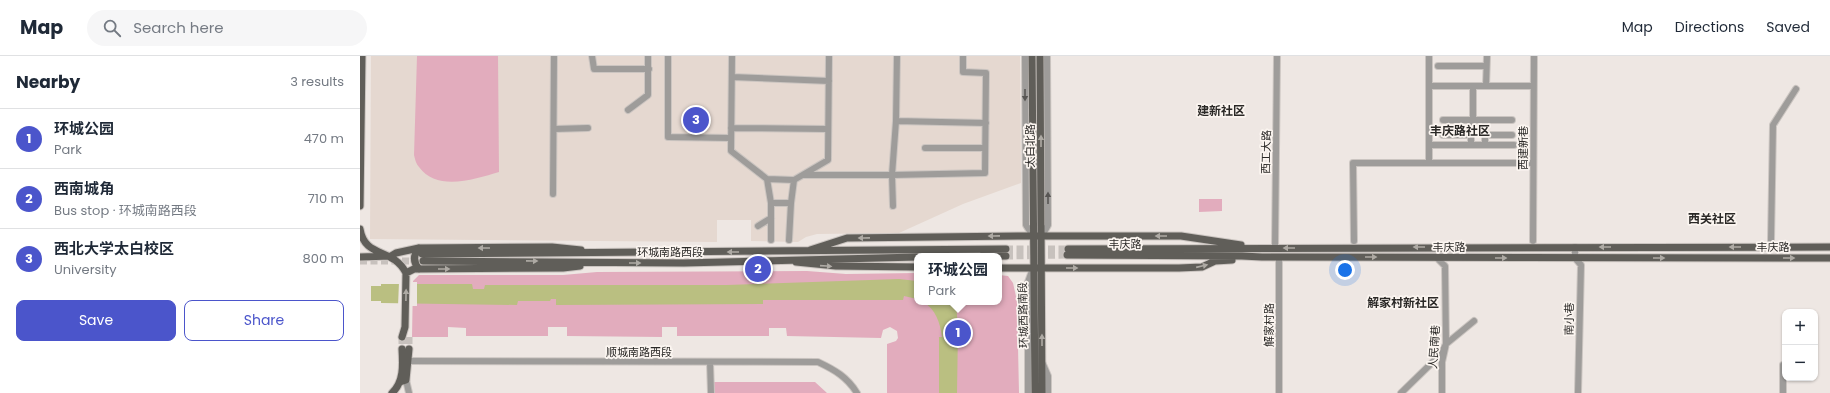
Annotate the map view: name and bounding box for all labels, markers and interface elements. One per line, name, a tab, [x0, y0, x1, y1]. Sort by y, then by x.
search box	[87, 10, 367, 46]
text: Map	[20, 14, 63, 41]
icon: search	[101, 17, 123, 39]
text: Search here	[133, 17, 224, 38]
text: Map	[1622, 17, 1653, 37]
text: Directions	[1675, 17, 1744, 37]
text: Saved	[1766, 17, 1810, 37]
text: Nearby	[16, 70, 80, 94]
text: 3 results	[290, 72, 344, 91]
one-way arrow	[1022, 89, 1028, 102]
district label: 建新社区	[1197, 102, 1245, 119]
pin: 3	[683, 105, 709, 135]
text: 环城公园	[54, 118, 114, 139]
district label: 丰庆路社区	[1430, 122, 1490, 139]
street label: 太白北路	[1022, 124, 1038, 168]
street label: 西建新巷	[1515, 126, 1531, 170]
text: 1	[27, 129, 31, 148]
text: 470 m	[304, 129, 344, 148]
street label: 西工大路	[1258, 130, 1274, 174]
one-way arrow	[1038, 134, 1044, 147]
text: Park	[54, 140, 82, 159]
text: 西南城角	[54, 178, 114, 199]
text: 2	[25, 189, 33, 208]
text: 710 m	[308, 189, 344, 208]
one-way arrow	[1045, 191, 1051, 204]
text: Bus stop · 环城南路西段	[54, 201, 197, 220]
district label: 西关社区	[1688, 210, 1736, 227]
one-way arrow	[987, 233, 1000, 239]
one-way arrow	[1154, 233, 1167, 239]
one-way arrow	[857, 235, 870, 241]
street label: 丰庆路	[1109, 236, 1142, 252]
text: 西北大学太白校区	[54, 238, 174, 259]
street label: 丰庆路	[1433, 239, 1466, 255]
street label: 丰庆路	[1757, 239, 1790, 255]
street label: 环城南路西段	[637, 244, 703, 260]
one-way arrow	[1412, 244, 1425, 250]
one-way arrow	[1598, 244, 1611, 250]
one-way arrow	[1728, 244, 1741, 250]
one-way arrow	[477, 245, 490, 251]
one-way arrow	[1282, 245, 1295, 251]
text: 3	[25, 249, 33, 268]
text: 800 m	[303, 249, 344, 268]
one-way arrow	[726, 249, 739, 255]
popup	[914, 253, 1002, 305]
pin: 2	[745, 254, 771, 284]
one-way arrow	[1365, 254, 1378, 260]
one-way arrow	[1495, 255, 1508, 261]
one-way arrow	[1653, 255, 1666, 261]
one-way arrow	[1783, 255, 1796, 261]
one-way arrow	[526, 258, 538, 265]
text: 环城公园	[928, 259, 988, 280]
text: University	[54, 260, 117, 279]
one-way arrow	[629, 260, 642, 266]
your location	[1335, 260, 1355, 280]
one-way arrow	[820, 262, 832, 269]
one-way arrow	[1196, 262, 1208, 268]
one-way arrow	[1066, 265, 1079, 271]
one-way arrow	[438, 266, 451, 272]
text: Park	[928, 281, 956, 300]
street label: 环城西路南段	[1014, 282, 1032, 348]
one-way arrow	[403, 289, 410, 301]
district label: 解家村新社区	[1367, 294, 1439, 311]
button: Save	[16, 300, 176, 341]
button: Share	[184, 300, 344, 341]
street label: 南小巷	[1561, 302, 1577, 336]
street label: 解家村路	[1261, 303, 1277, 347]
map controls	[1782, 309, 1818, 381]
button: +	[1782, 309, 1818, 345]
pin: 1	[945, 318, 971, 348]
street label: 人民南巷	[1424, 324, 1444, 370]
one-way arrow	[1039, 333, 1045, 346]
street label: 顺城南路西段	[606, 344, 672, 360]
button: −	[1782, 345, 1818, 381]

